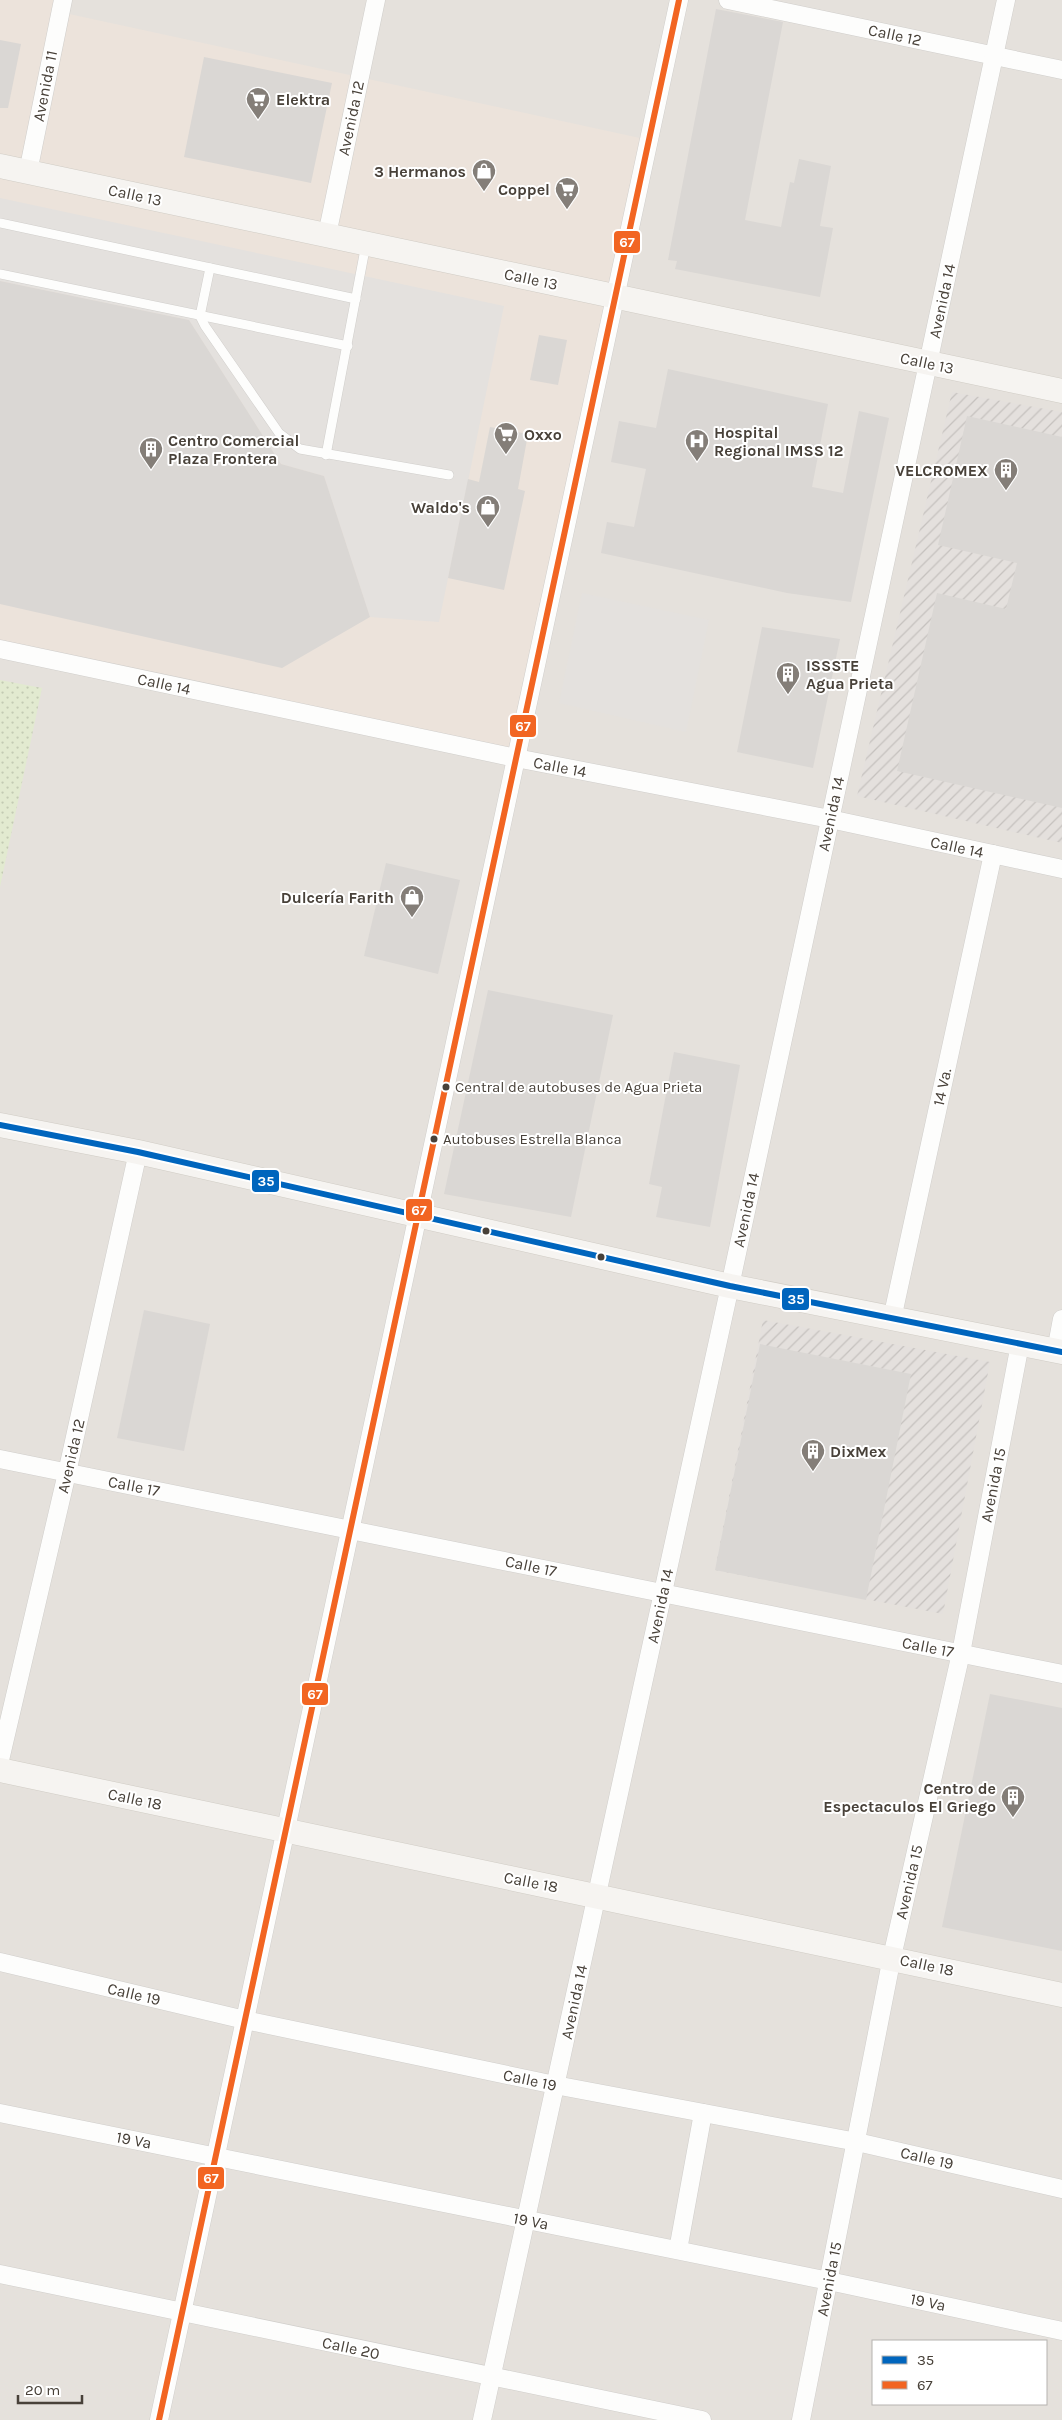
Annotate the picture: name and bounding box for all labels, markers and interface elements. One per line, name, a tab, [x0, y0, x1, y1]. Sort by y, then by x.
street label: Calle 12	[867, 20, 923, 50]
street label: Avenida 11	[29, 49, 61, 123]
street label: Avenida 12	[334, 79, 368, 157]
supermarket icon: Elektra	[245, 86, 271, 120]
place label: Elektra	[276, 90, 330, 109]
shop icon: 3 Hermanos	[471, 158, 497, 192]
place label: 3 Hermanos	[374, 162, 466, 181]
supermarket icon: Coppel	[554, 176, 580, 210]
street label: Calle 13	[106, 180, 164, 210]
place label: Coppel	[498, 180, 550, 199]
line badge: 67	[613, 230, 641, 254]
text: 67	[619, 234, 635, 251]
street label: Avenida 14	[925, 262, 959, 340]
street label: Calle 13	[502, 264, 560, 294]
street label: Calle 13	[898, 348, 956, 378]
supermarket icon: Oxxo	[493, 421, 519, 455]
place label: Hospital Regional IMSS 12	[714, 423, 843, 460]
place label: Oxxo	[524, 425, 562, 444]
hospital icon: Hospital Regional IMSS 12	[684, 428, 710, 462]
place label: Centro Comercial Plaza Frontera	[168, 431, 299, 468]
building icon: Centro Comercial Plaza Frontera	[138, 436, 164, 470]
building icon: VELCROMEX	[993, 457, 1019, 491]
place label: VELCROMEX	[895, 461, 988, 480]
shop icon: Waldo's	[475, 494, 501, 528]
place label: Waldo's	[411, 498, 470, 517]
place label: ISSSTE Agua Prieta	[806, 656, 894, 693]
building icon: ISSSTE Agua Prieta	[775, 661, 801, 695]
street label: Calle 14	[136, 669, 192, 699]
line badge: 67	[509, 714, 537, 738]
text: 67	[515, 718, 531, 735]
street label: Calle 14	[532, 753, 588, 781]
street label: Avenida 14	[814, 775, 848, 853]
street label: Calle 14	[929, 832, 985, 862]
shop icon: Dulcería Farith	[399, 884, 425, 918]
place label: Dulcería Farith	[281, 888, 394, 907]
street label: 14 Va.	[929, 1066, 955, 1108]
place label: Central de autobuses de Agua Prieta	[455, 1078, 702, 1096]
marker: Central de autobuses de Agua Prieta	[441, 1082, 451, 1092]
place label: Autobuses Estrella Blanca	[443, 1130, 622, 1148]
marker: Autobuses Estrella Blanca	[429, 1134, 439, 1144]
line badge: 35	[251, 1169, 280, 1193]
street label: Avenida 14	[729, 1171, 763, 1249]
text: 35	[258, 1173, 274, 1190]
line badge: 67	[405, 1198, 433, 1222]
text: 67	[411, 1202, 427, 1219]
unlabelled marker	[481, 1226, 491, 1236]
unlabelled marker	[596, 1252, 606, 1262]
line badge: 35	[781, 1287, 810, 1311]
text: 35	[788, 1291, 804, 1308]
street label: Avenida 12	[53, 1417, 89, 1495]
building icon: DixMex	[800, 1438, 826, 1472]
place label: DixMex	[830, 1442, 887, 1461]
street label: Avenida 15	[976, 1446, 1010, 1524]
street label: Calle 17	[106, 1472, 162, 1500]
street label: Calle 17	[503, 1551, 559, 1581]
street label: Avenida 14	[643, 1567, 677, 1645]
street label: Calle 17	[900, 1633, 956, 1661]
line badge: 67	[301, 1682, 329, 1706]
text: 67	[307, 1686, 323, 1703]
place label: Centro de Espectaculos El Griego	[823, 1779, 996, 1816]
street label: Calle 18	[106, 1784, 164, 1814]
building icon: Centro de Espectaculos El Griego	[1000, 1784, 1026, 1818]
street label: Avenida 15	[891, 1843, 927, 1921]
street label: Calle 18	[502, 1867, 560, 1897]
street label: Calle 18	[898, 1950, 956, 1980]
street label: Avenida 14	[557, 1963, 591, 2041]
street label: Calle 19	[105, 1979, 163, 2009]
street label: Calle 19	[502, 2065, 558, 2095]
street label: 19 Va	[115, 2127, 153, 2153]
street label: Calle 19	[898, 2143, 956, 2173]
line badge: 67	[197, 2166, 225, 2190]
text: 67	[203, 2170, 219, 2187]
street label: 19 Va	[512, 2208, 550, 2234]
street label: Avenida 15	[812, 2240, 846, 2318]
street label: 19 Va	[909, 2289, 947, 2315]
street label: Calle 20	[320, 2333, 382, 2363]
legend	[872, 2340, 1047, 2405]
text: 35	[917, 2351, 934, 2369]
scale bar	[18, 2372, 81, 2404]
text: 67	[917, 2376, 933, 2394]
text: 20 m	[25, 2381, 60, 2399]

